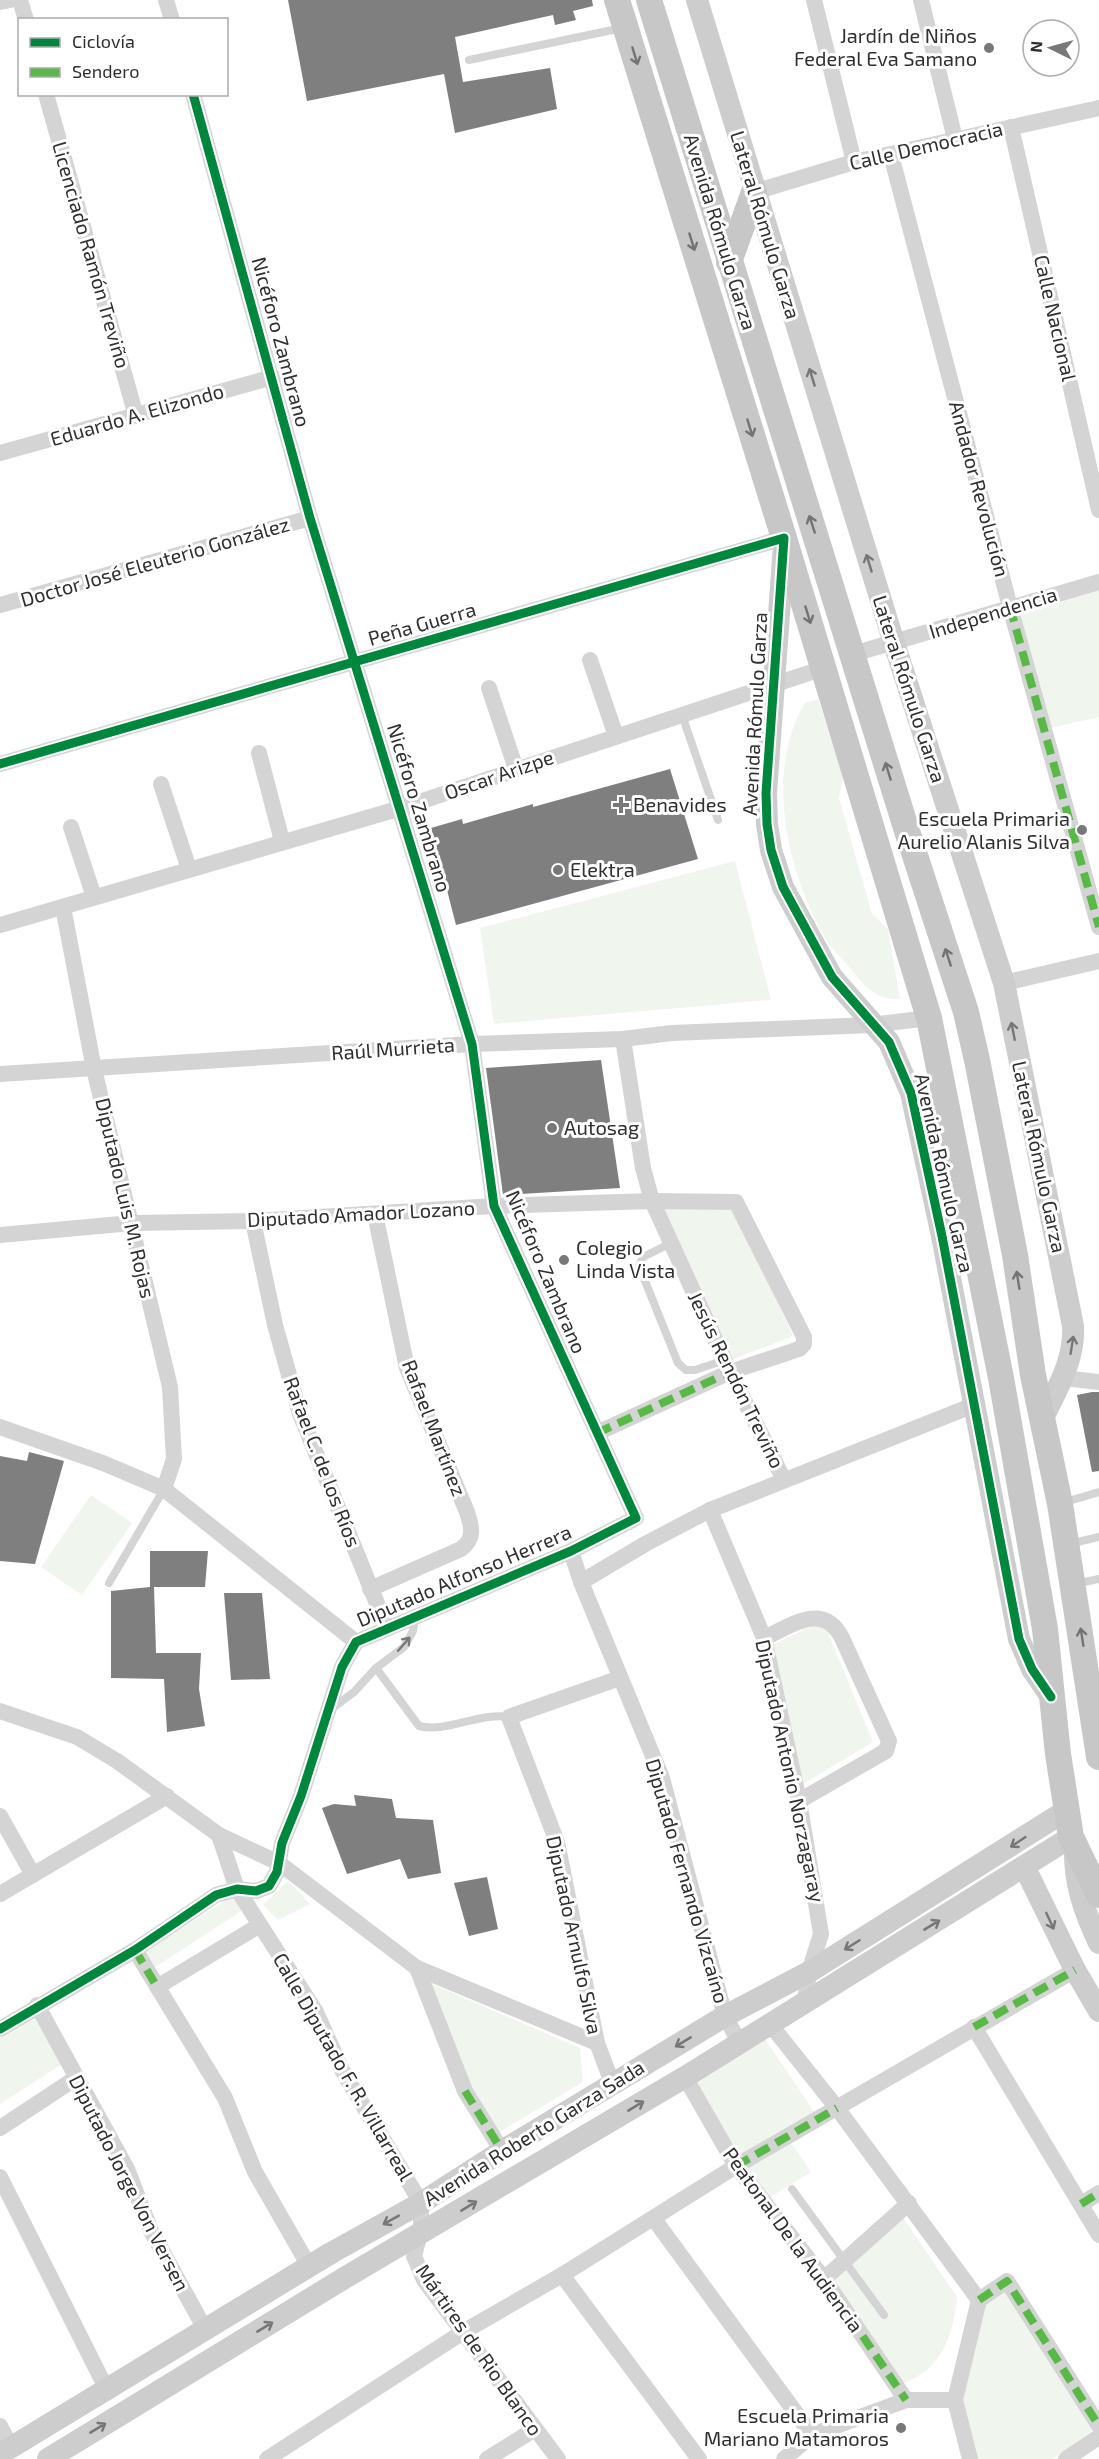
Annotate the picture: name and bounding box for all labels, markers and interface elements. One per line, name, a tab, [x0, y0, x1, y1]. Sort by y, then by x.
legend	[18, 18, 228, 96]
north arrow	[1021, 18, 1081, 78]
place label: Jardín de Niños Federal Eva Samano	[794, 23, 977, 70]
text: Ciclovía	[72, 30, 135, 52]
text: N	[1026, 40, 1046, 53]
marker: Jardín de Niños Federal Eva Samano	[982, 41, 996, 55]
one-way arrow	[630, 46, 641, 65]
text: Sendero	[72, 60, 139, 82]
street label: Calle Democracia	[847, 116, 1005, 174]
street label: Lateral Rómulo Garza	[726, 128, 806, 322]
street label: Avenida Rómulo Garza	[680, 131, 762, 333]
street label: Licenciado Ramón Treviño	[48, 139, 136, 371]
one-way arrow	[688, 232, 699, 251]
street label: Calle Nacional	[1030, 252, 1082, 383]
street label: Nicéforo Zambrano	[248, 254, 316, 429]
one-way arrow	[806, 368, 817, 387]
street label: Eduardo A. Elizondo	[47, 378, 226, 450]
street label: Andador Revolución	[945, 398, 1015, 579]
one-way arrow	[745, 418, 756, 437]
street label: Doctor José Eleuterio González	[18, 511, 292, 611]
one-way arrow	[806, 515, 817, 534]
one-way arrow	[863, 554, 874, 573]
street label: Independencia	[926, 581, 1060, 643]
street label: Lateral Rómulo Garza	[868, 592, 952, 785]
street label: Peña Guerra	[365, 596, 478, 650]
one-way arrow	[803, 605, 814, 624]
street label: Avenida Rómulo Garza	[737, 612, 771, 816]
street label: Nicéforo Zambrano	[383, 721, 457, 895]
street label: Oscar Arizpe	[441, 744, 556, 804]
one-way arrow	[882, 762, 893, 781]
place label: Benavides	[633, 792, 727, 816]
marker: Benavides	[614, 798, 628, 812]
place label: Escuela Primaria Aurelio Alanis Silva	[898, 806, 1070, 853]
marker: Escuela Primaria Aurelio Alanis Silva	[1075, 823, 1089, 837]
place label: Elektra	[570, 857, 635, 881]
marker: Elektra	[551, 863, 565, 877]
one-way arrow	[941, 948, 952, 967]
one-way arrow	[1007, 1021, 1018, 1041]
street label: Raúl Murrieta	[330, 1032, 456, 1064]
street label: Lateral Rómulo Garza	[1008, 1059, 1072, 1255]
street label: Avenida Rómulo Garza	[910, 1071, 980, 1275]
street label: Diputado Luis M. Rojas	[91, 1095, 161, 1300]
place label: Autosag	[564, 1115, 639, 1139]
marker: Autosag	[545, 1121, 559, 1135]
street label: Nicéforo Zambrano	[502, 1186, 592, 1357]
street label: Diputado Amador Lozano	[246, 1195, 476, 1231]
place label: Colegio Linda Vista	[576, 1235, 675, 1282]
marker: Colegio Linda Vista	[557, 1253, 571, 1267]
one-way arrow	[1013, 1270, 1024, 1290]
street label: Jesús Rendón Treviño	[684, 1287, 790, 1472]
one-way arrow	[1067, 1336, 1078, 1355]
street label: Rafael Martínez	[398, 1356, 472, 1499]
street label: Rafael C. de los Ríos	[279, 1373, 366, 1550]
street label: Diputado Alfonso Herrera	[353, 1519, 575, 1631]
one-way arrow	[1076, 1628, 1087, 1648]
one-way arrow	[398, 1636, 411, 1652]
street label: Diputado Antonio Norzagaray	[751, 1637, 831, 1905]
street label: Diputado Fernando Vizcaíno	[642, 1756, 734, 2006]
street label: Diputado Arnulfo Silva	[542, 1833, 608, 2036]
one-way arrow	[1010, 1836, 1027, 1848]
one-way arrow	[1044, 1911, 1056, 1929]
one-way arrow	[923, 1918, 940, 1930]
one-way arrow	[844, 1940, 861, 1952]
street label: Calle Diputado F. R. Villarreal	[269, 1948, 419, 2185]
one-way arrow	[675, 2036, 692, 2048]
street label: Avenida Roberto Garza Sada	[419, 2054, 648, 2210]
street label: Diputado Jorge Von Versen	[65, 2070, 195, 2295]
one-way arrow	[627, 2100, 644, 2112]
street label: Peatonal De la Audiencia	[719, 2142, 869, 2337]
one-way arrow	[460, 2200, 477, 2212]
one-way arrow	[383, 2214, 400, 2226]
street label: Mártires de Rio Blanco	[411, 2259, 548, 2440]
one-way arrow	[256, 2320, 273, 2332]
place label: Escuela Primaria Mariano Matamoros	[704, 2403, 889, 2450]
marker: Escuela Primaria Mariano Matamoros	[894, 2421, 908, 2435]
one-way arrow	[89, 2422, 106, 2434]

